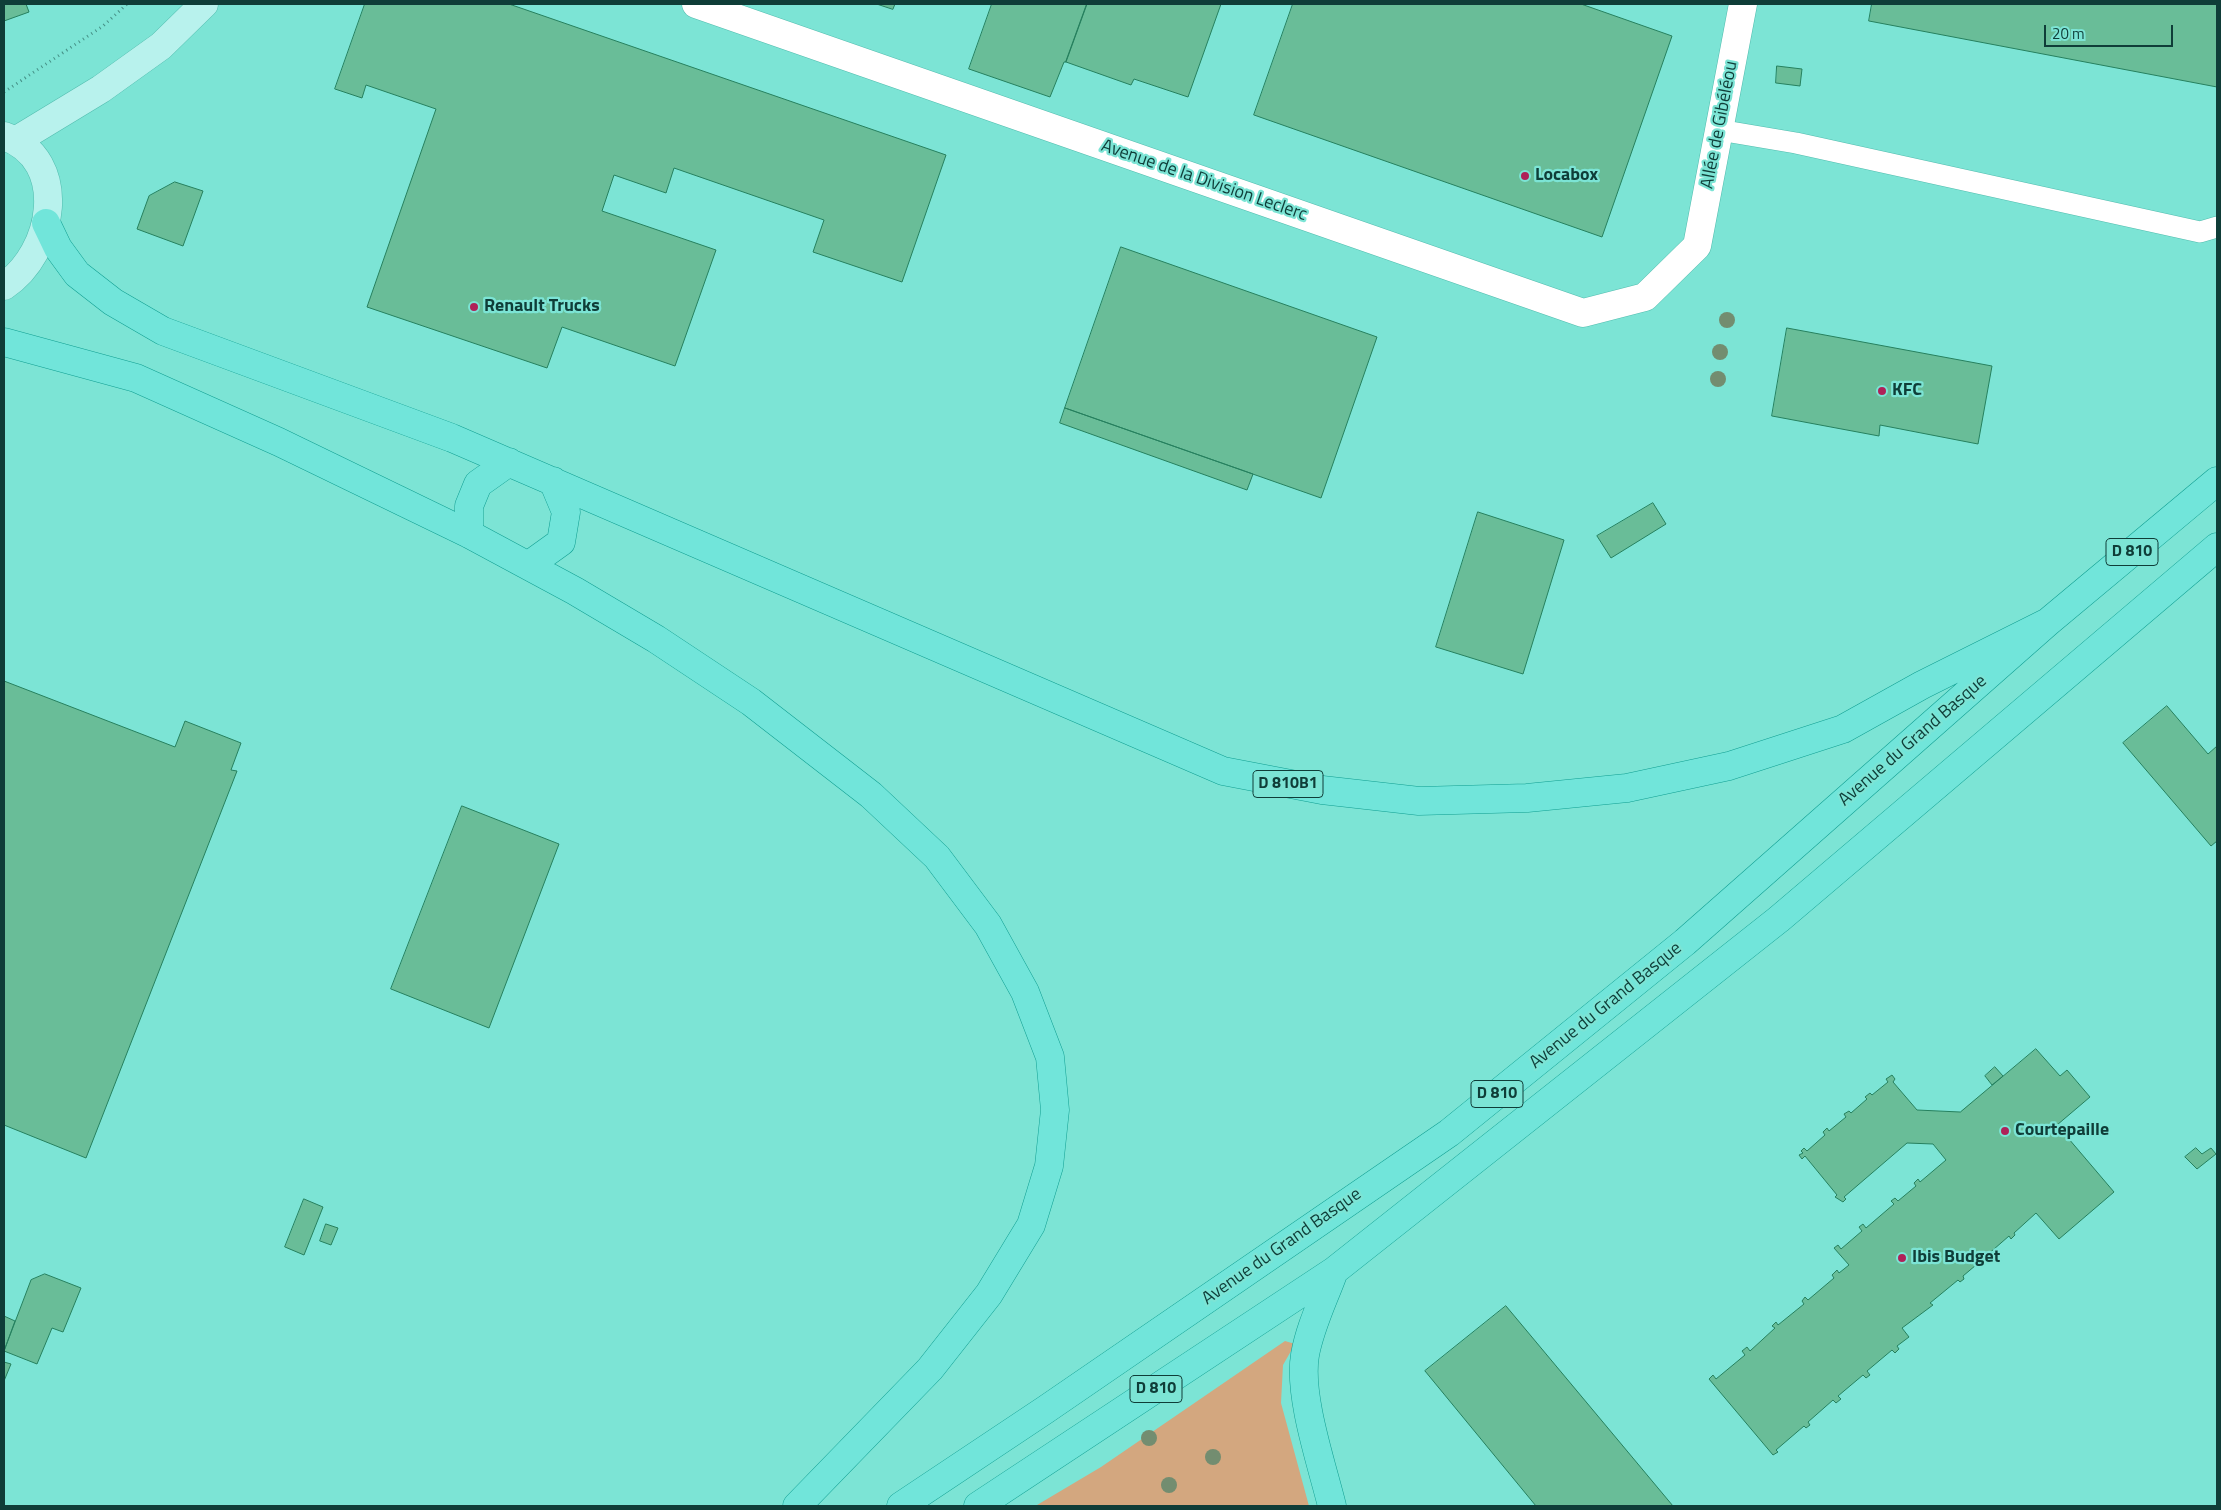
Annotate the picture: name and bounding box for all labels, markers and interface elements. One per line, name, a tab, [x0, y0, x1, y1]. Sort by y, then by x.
scale bar	[2046, 15, 2175, 47]
text: 20 m	[2052, 22, 2085, 45]
street label: Allée de Gibéléou	[1697, 59, 1743, 191]
street label: Avenue de la Division Leclerc	[1098, 136, 1310, 226]
place label: Locabox	[1535, 165, 1598, 187]
marker: Locabox	[1519, 170, 1531, 182]
place label: Renault Trucks	[484, 296, 600, 318]
marker: Renault Trucks	[468, 301, 480, 313]
place label: KFC	[1892, 380, 1922, 402]
marker: KFC	[1876, 385, 1888, 397]
road number: D 810	[2106, 538, 2158, 566]
street label: Avenue du Grand Basque	[1834, 671, 1992, 811]
road number: D 810B1	[1253, 771, 1323, 798]
street label: Avenue du Grand Basque	[1526, 938, 1686, 1074]
road number: D 810	[1471, 1080, 1523, 1108]
place label: Courtepaille	[2015, 1120, 2109, 1142]
marker: Courtepaille	[1999, 1125, 2011, 1137]
street label: Avenue du Grand Basque	[1198, 1184, 1366, 1310]
place label: Ibis Budget	[1912, 1247, 2000, 1269]
marker: Ibis Budget	[1896, 1252, 1908, 1264]
road number: D 810	[1130, 1376, 1182, 1402]

